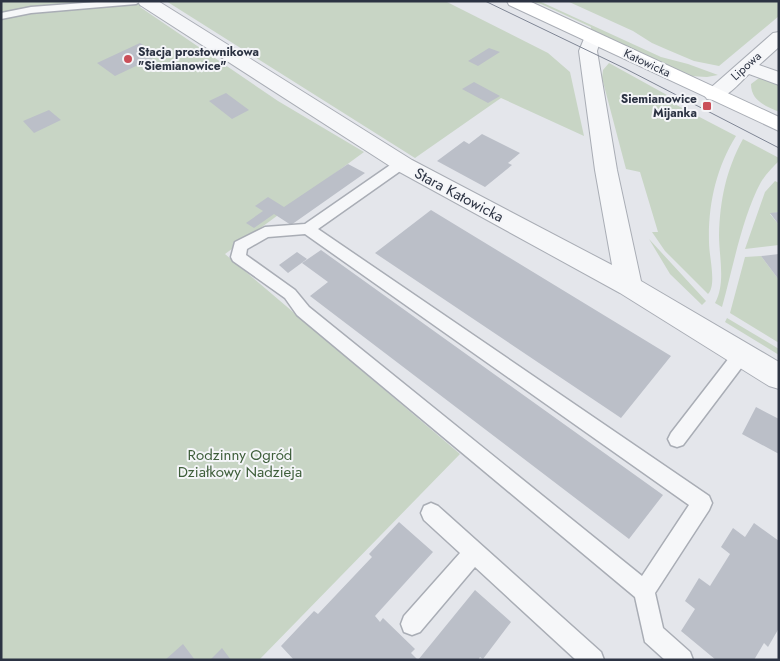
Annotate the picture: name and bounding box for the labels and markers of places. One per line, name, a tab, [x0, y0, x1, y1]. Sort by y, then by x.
place label: Stacja prostownikowa "Siemianowice"	[138, 43, 259, 75]
marker: Stacja prostownikowa "Siemianowice"	[122, 53, 134, 65]
place label: Siemianowice Mijanka	[621, 90, 697, 122]
marker: Siemianowice Mijanka	[701, 100, 713, 112]

